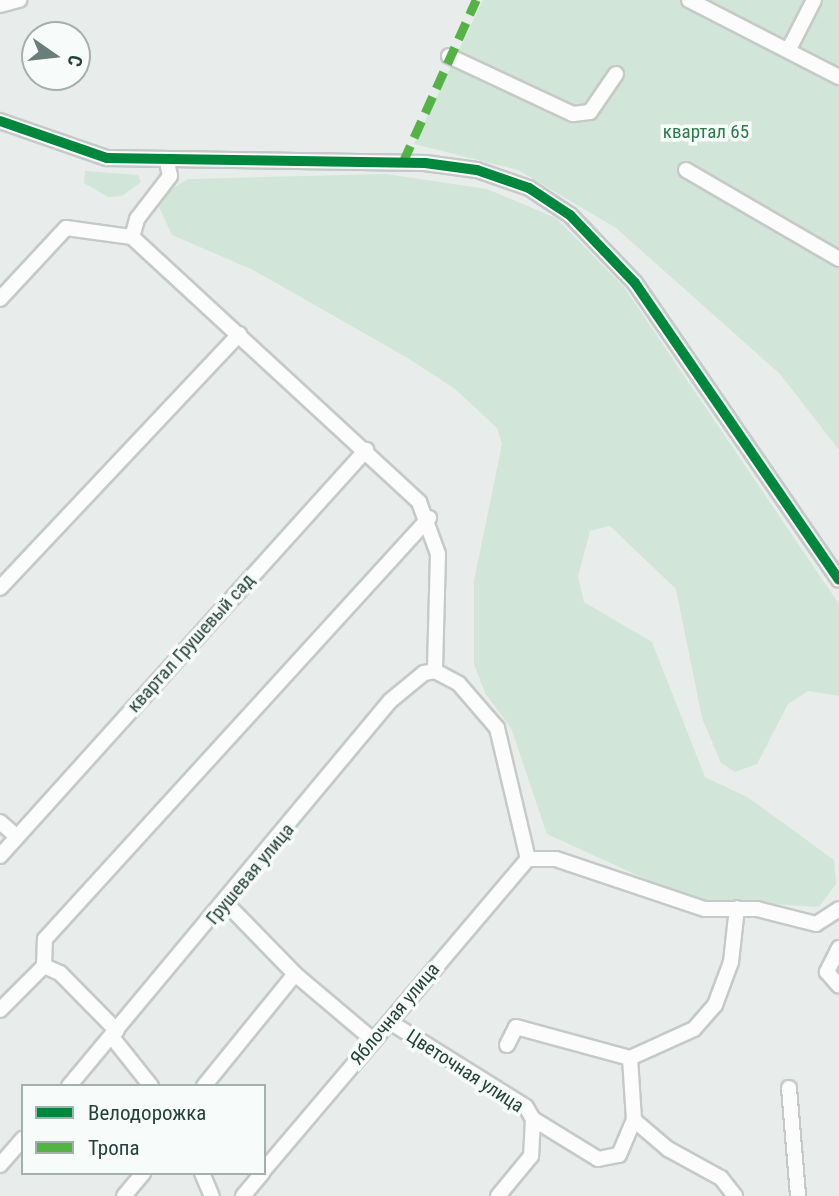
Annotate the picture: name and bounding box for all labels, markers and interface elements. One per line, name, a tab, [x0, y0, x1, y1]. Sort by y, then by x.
north arrow	[21, 21, 91, 91]
text: С	[62, 53, 87, 69]
park label: квартал 65	[663, 121, 749, 143]
street label: квартал Грушевый сад	[123, 569, 259, 717]
street label: Грушевая улица	[201, 819, 299, 929]
street label: Яблочная улица	[346, 958, 444, 1070]
street label: Цветочная улица	[402, 1025, 528, 1117]
legend	[21, 1084, 266, 1175]
text: Велодорожка	[88, 1101, 206, 1125]
text: Тропа	[88, 1136, 139, 1160]

